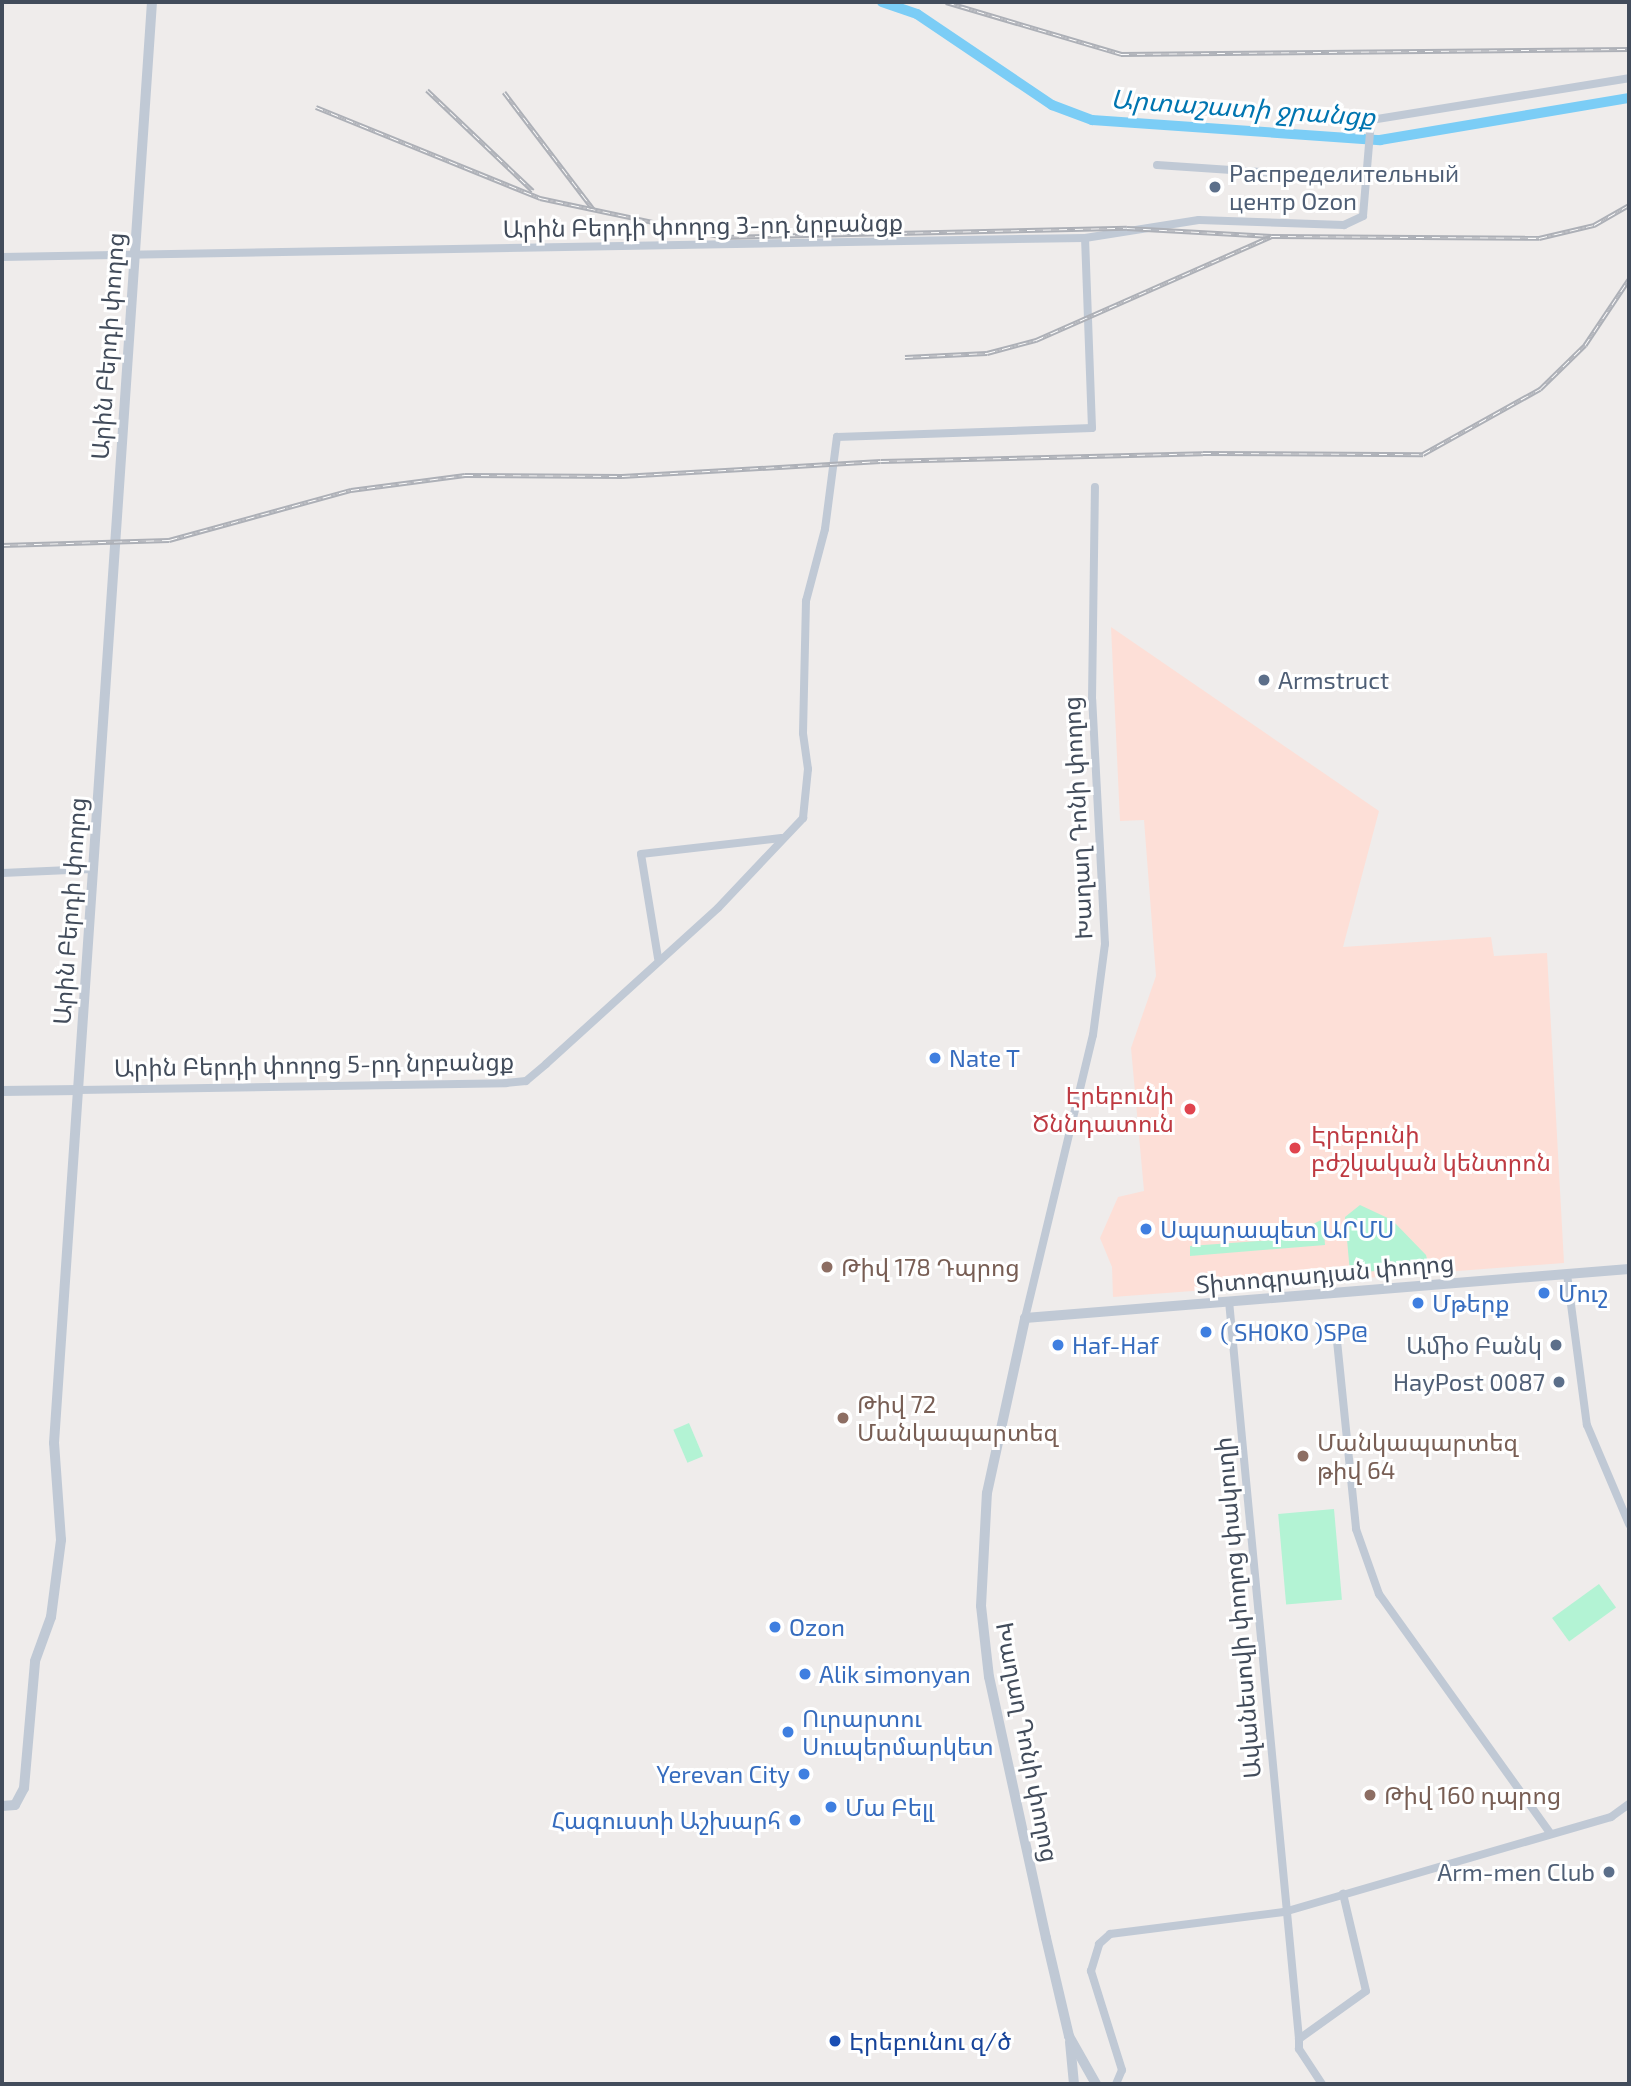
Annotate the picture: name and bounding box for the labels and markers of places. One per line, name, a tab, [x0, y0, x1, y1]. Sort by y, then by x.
place label: Распределительный центр Ozon	[1229, 159, 1459, 215]
marker: Распределительный центр Ozon	[1207, 179, 1223, 195]
place label: Armstruct	[1278, 666, 1389, 694]
marker: Armstruct	[1256, 672, 1272, 688]
place label: Nate T	[949, 1044, 1020, 1072]
marker: Nate T	[927, 1050, 943, 1066]
place label: Էրեբունի Ծննդատուն	[1032, 1081, 1174, 1137]
marker: Էրեբունի Ծննդատուն	[1180, 1099, 1200, 1119]
place label: Էրեբունի բժշկական կենտրոն	[1311, 1120, 1551, 1176]
marker: Էրեբունի բժշկական կենտրոն	[1285, 1138, 1305, 1158]
place label: Սպարապետ ԱՐՄՍ	[1160, 1215, 1394, 1243]
marker: Սպարապետ ԱՐՄՍ	[1138, 1221, 1154, 1237]
place label: Թիվ 178 Դպրոց	[841, 1253, 1020, 1281]
marker: Թիվ 178 Դպրոց	[819, 1259, 835, 1275]
place label: Մուշ	[1558, 1279, 1608, 1307]
marker: Մուշ	[1536, 1285, 1552, 1301]
place label: Մթերք	[1432, 1289, 1510, 1317]
marker: Մթերք	[1410, 1295, 1426, 1311]
place label: ( SHOKO )SP@	[1220, 1318, 1368, 1346]
marker: ( SHOKO )SP@	[1198, 1324, 1214, 1340]
place label: Haf-Haf	[1072, 1331, 1159, 1359]
place label: Ամիօ Բանկ	[1406, 1331, 1542, 1359]
marker: Haf-Haf	[1050, 1337, 1066, 1353]
marker: Ամիօ Բանկ	[1548, 1337, 1564, 1353]
place label: HayPost 0087	[1393, 1368, 1545, 1396]
marker: HayPost 0087	[1551, 1374, 1567, 1390]
place label: Թիվ 72 Մանկապարտեզ	[857, 1390, 1058, 1446]
marker: Թիվ 72 Մանկապարտեզ	[835, 1410, 851, 1426]
place label: Մանկապարտեզ թիվ 64	[1317, 1428, 1518, 1484]
marker: Մանկապարտեզ թիվ 64	[1295, 1448, 1311, 1464]
place label: Ozon	[789, 1613, 845, 1641]
marker: Ozon	[767, 1619, 783, 1635]
place label: Alik simonyan	[819, 1660, 971, 1688]
marker: Alik simonyan	[797, 1666, 813, 1682]
place label: Ուրարտու Սուպերմարկետ	[802, 1704, 994, 1760]
marker: Ուրարտու Սուպերմարկետ	[780, 1724, 796, 1740]
place label: Yerevan City	[656, 1760, 790, 1788]
marker: Yerevan City	[796, 1766, 812, 1782]
place label: Թիվ 160 դպրոց	[1384, 1781, 1561, 1809]
marker: Թիվ 160 դպրոց	[1362, 1787, 1378, 1803]
place label: Մա Բելլ	[845, 1793, 934, 1821]
marker: Մա Բելլ	[823, 1799, 839, 1815]
place label: Հագուստի Աշխարհ	[552, 1806, 781, 1834]
marker: Հագուստի Աշխարհ	[787, 1812, 803, 1828]
place label: Arm-men Club	[1437, 1858, 1595, 1886]
marker: Arm-men Club	[1601, 1864, 1617, 1880]
place label: Էրեբունու զ/ծ	[849, 2027, 1011, 2055]
marker: Էրեբունու զ/ծ	[827, 2033, 843, 2049]

